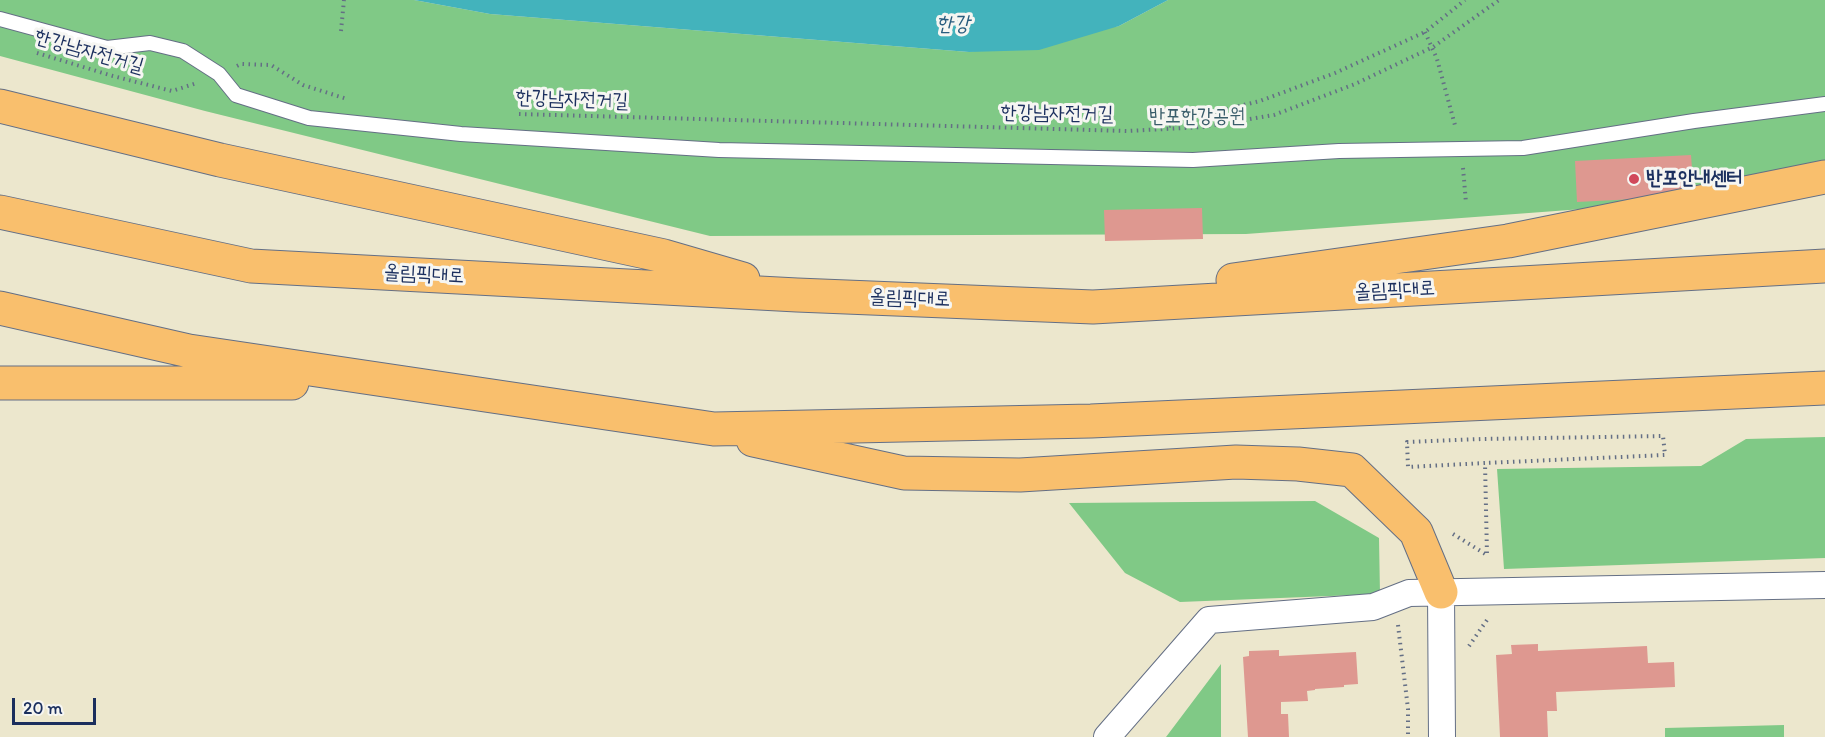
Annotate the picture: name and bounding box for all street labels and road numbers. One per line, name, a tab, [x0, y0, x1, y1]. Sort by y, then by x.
street label: 한강남자전거길	[32, 25, 146, 79]
street label: 한강남자전거길	[515, 86, 629, 114]
street label: 한강남자전거길	[1000, 101, 1114, 127]
street label: 올림픽대로	[383, 261, 465, 289]
street label: 올림픽대로	[1354, 277, 1436, 305]
street label: 올림픽대로	[869, 286, 951, 312]

